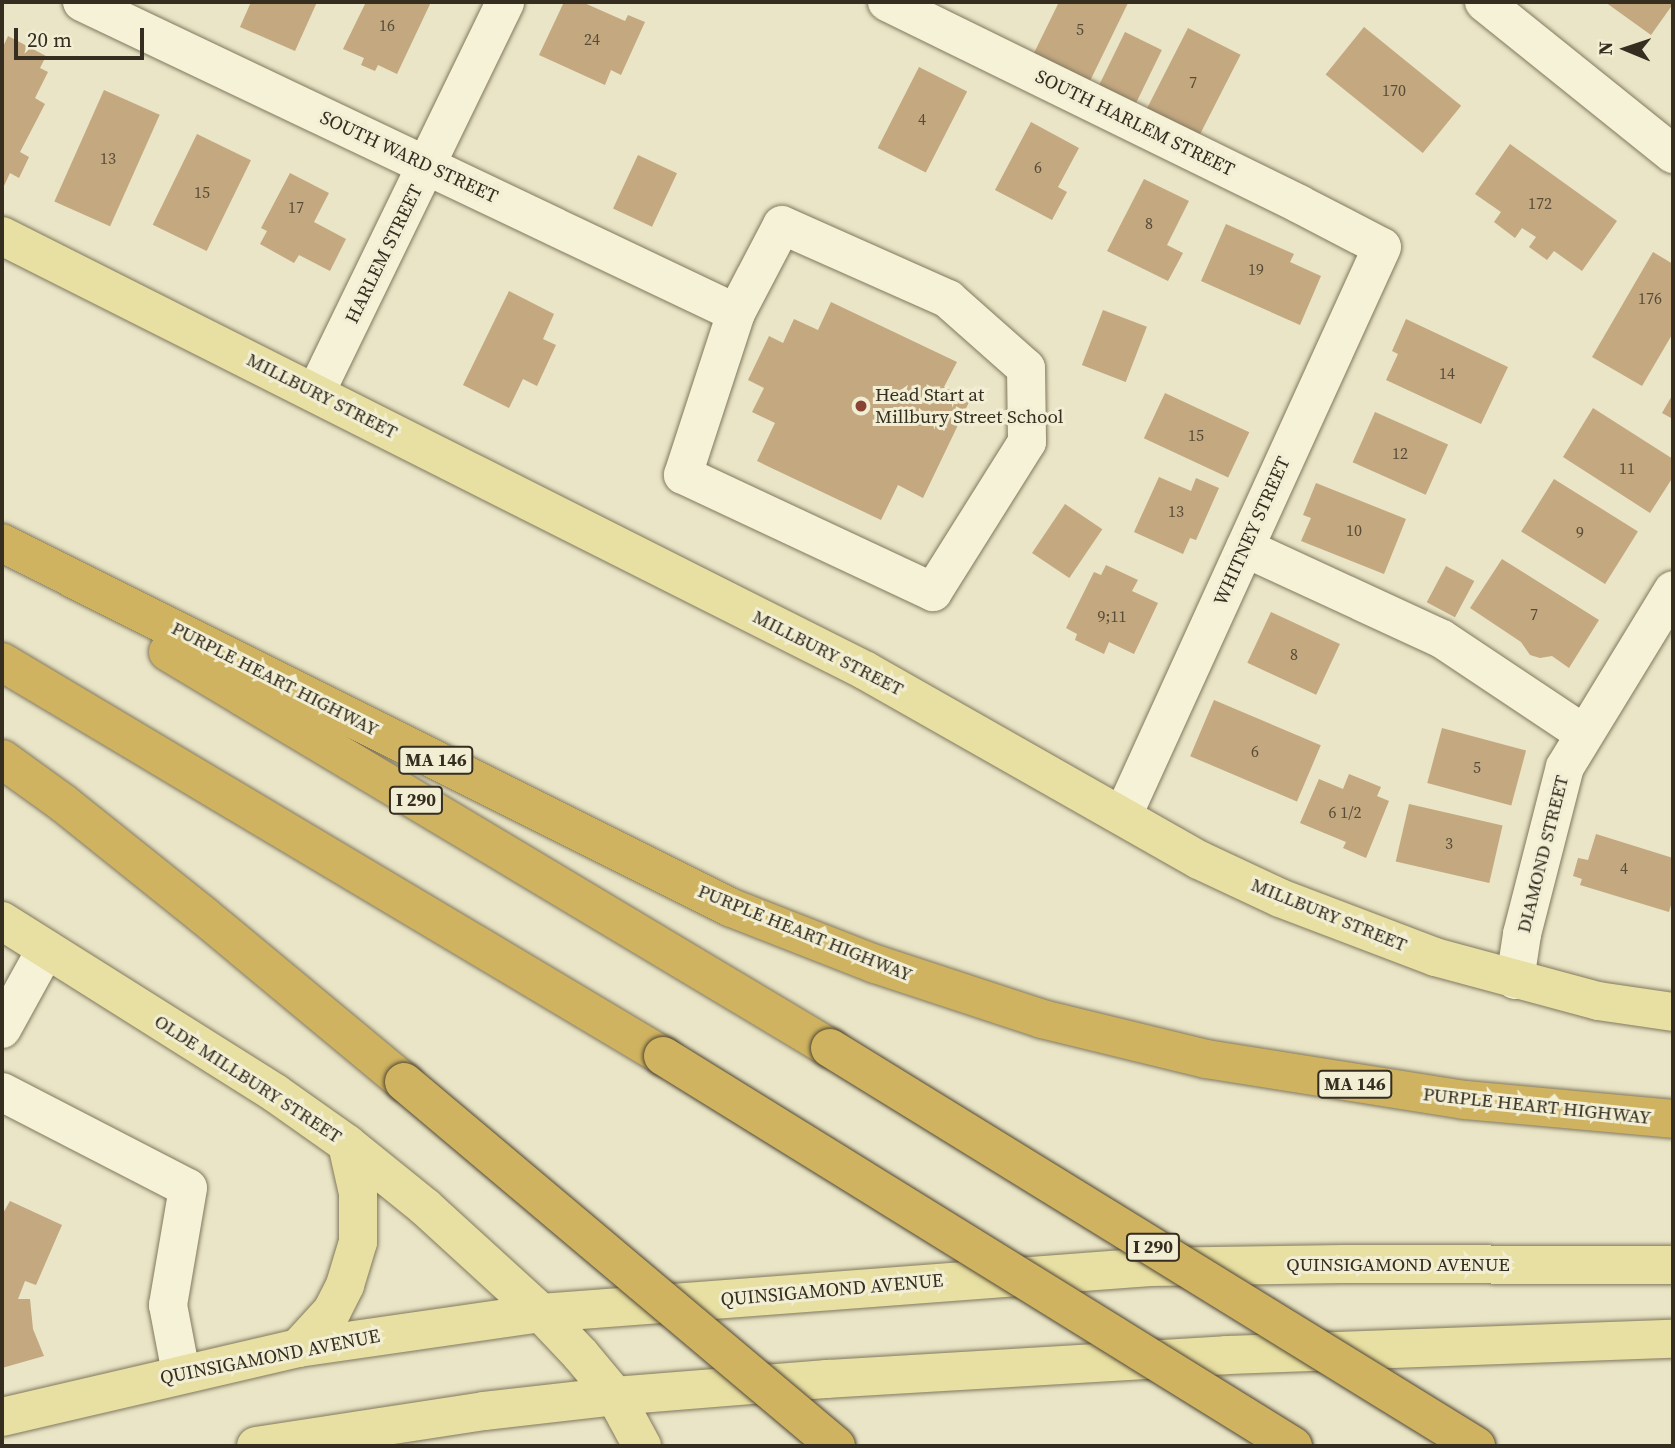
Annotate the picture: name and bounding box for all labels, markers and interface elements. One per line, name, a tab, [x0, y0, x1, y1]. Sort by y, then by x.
scale bar	[18, 14, 147, 58]
north arrow	[1591, 14, 1661, 84]
house number: 16	[379, 15, 395, 35]
house number: 5	[1076, 19, 1084, 39]
text: 20 m	[27, 25, 72, 54]
house number: 24	[584, 29, 600, 49]
text: N	[1592, 41, 1618, 56]
street label: SOUTH HARLEM STREET	[1032, 65, 1238, 181]
house number: 7	[1189, 72, 1197, 92]
house number: 170	[1382, 80, 1406, 100]
street label: SOUTH WARD STREET	[316, 106, 502, 208]
house number: 4	[918, 109, 926, 129]
house number: 13	[100, 148, 116, 168]
house number: 6	[1034, 157, 1042, 177]
street label: HARLEM STREET	[341, 181, 427, 327]
house number: 15	[194, 182, 210, 202]
house number: 172	[1528, 193, 1552, 213]
house number: 17	[288, 197, 304, 217]
house number: 8	[1145, 213, 1153, 233]
house number: 19	[1248, 259, 1264, 279]
house number: 176	[1638, 288, 1662, 308]
street label: MILLBURY STREET	[243, 348, 401, 444]
house number: 14	[1439, 363, 1455, 383]
place label: Head Start at Millbury Street School	[875, 384, 1063, 428]
marker: Head Start at Millbury Street School	[853, 398, 869, 414]
house number: 15	[1188, 425, 1204, 445]
house number: 12	[1392, 443, 1408, 463]
street label: WHITNEY STREET	[1209, 453, 1295, 609]
house number: 11	[1619, 458, 1635, 478]
house number: 13	[1168, 501, 1184, 521]
house number: 10	[1346, 520, 1362, 540]
house number: 9	[1576, 522, 1584, 542]
house number: 7	[1530, 604, 1538, 624]
street label: MILLBURY STREET	[749, 605, 907, 701]
house number: 9;11	[1098, 606, 1126, 626]
street label: PURPLE HEART HIGHWAY	[168, 617, 382, 741]
house number: 8	[1290, 644, 1298, 664]
house number: 6	[1251, 741, 1259, 761]
road number: MA 146	[398, 746, 474, 774]
house number: 5	[1473, 757, 1481, 777]
street label: DIAMOND STREET	[1512, 773, 1574, 935]
road number: I 290	[388, 786, 444, 814]
house number: 6 1/2	[1328, 802, 1362, 822]
house number: 3	[1445, 833, 1453, 853]
house number: 4	[1620, 858, 1628, 878]
street label: MILLBURY STREET	[1248, 873, 1410, 957]
street label: PURPLE HEART HIGHWAY	[694, 879, 916, 987]
street label: OLDE MILLBURY STREET	[150, 1010, 346, 1148]
road number: MA 146	[1316, 1070, 1394, 1098]
street label: PURPLE HEART HIGHWAY	[1422, 1083, 1652, 1129]
road number: I 290	[1125, 1232, 1181, 1262]
street label: QUINSIGAMOND AVENUE	[1286, 1254, 1510, 1276]
street label: QUINSIGAMOND AVENUE	[720, 1269, 944, 1311]
street label: QUINSIGAMOND AVENUE	[158, 1325, 382, 1389]

